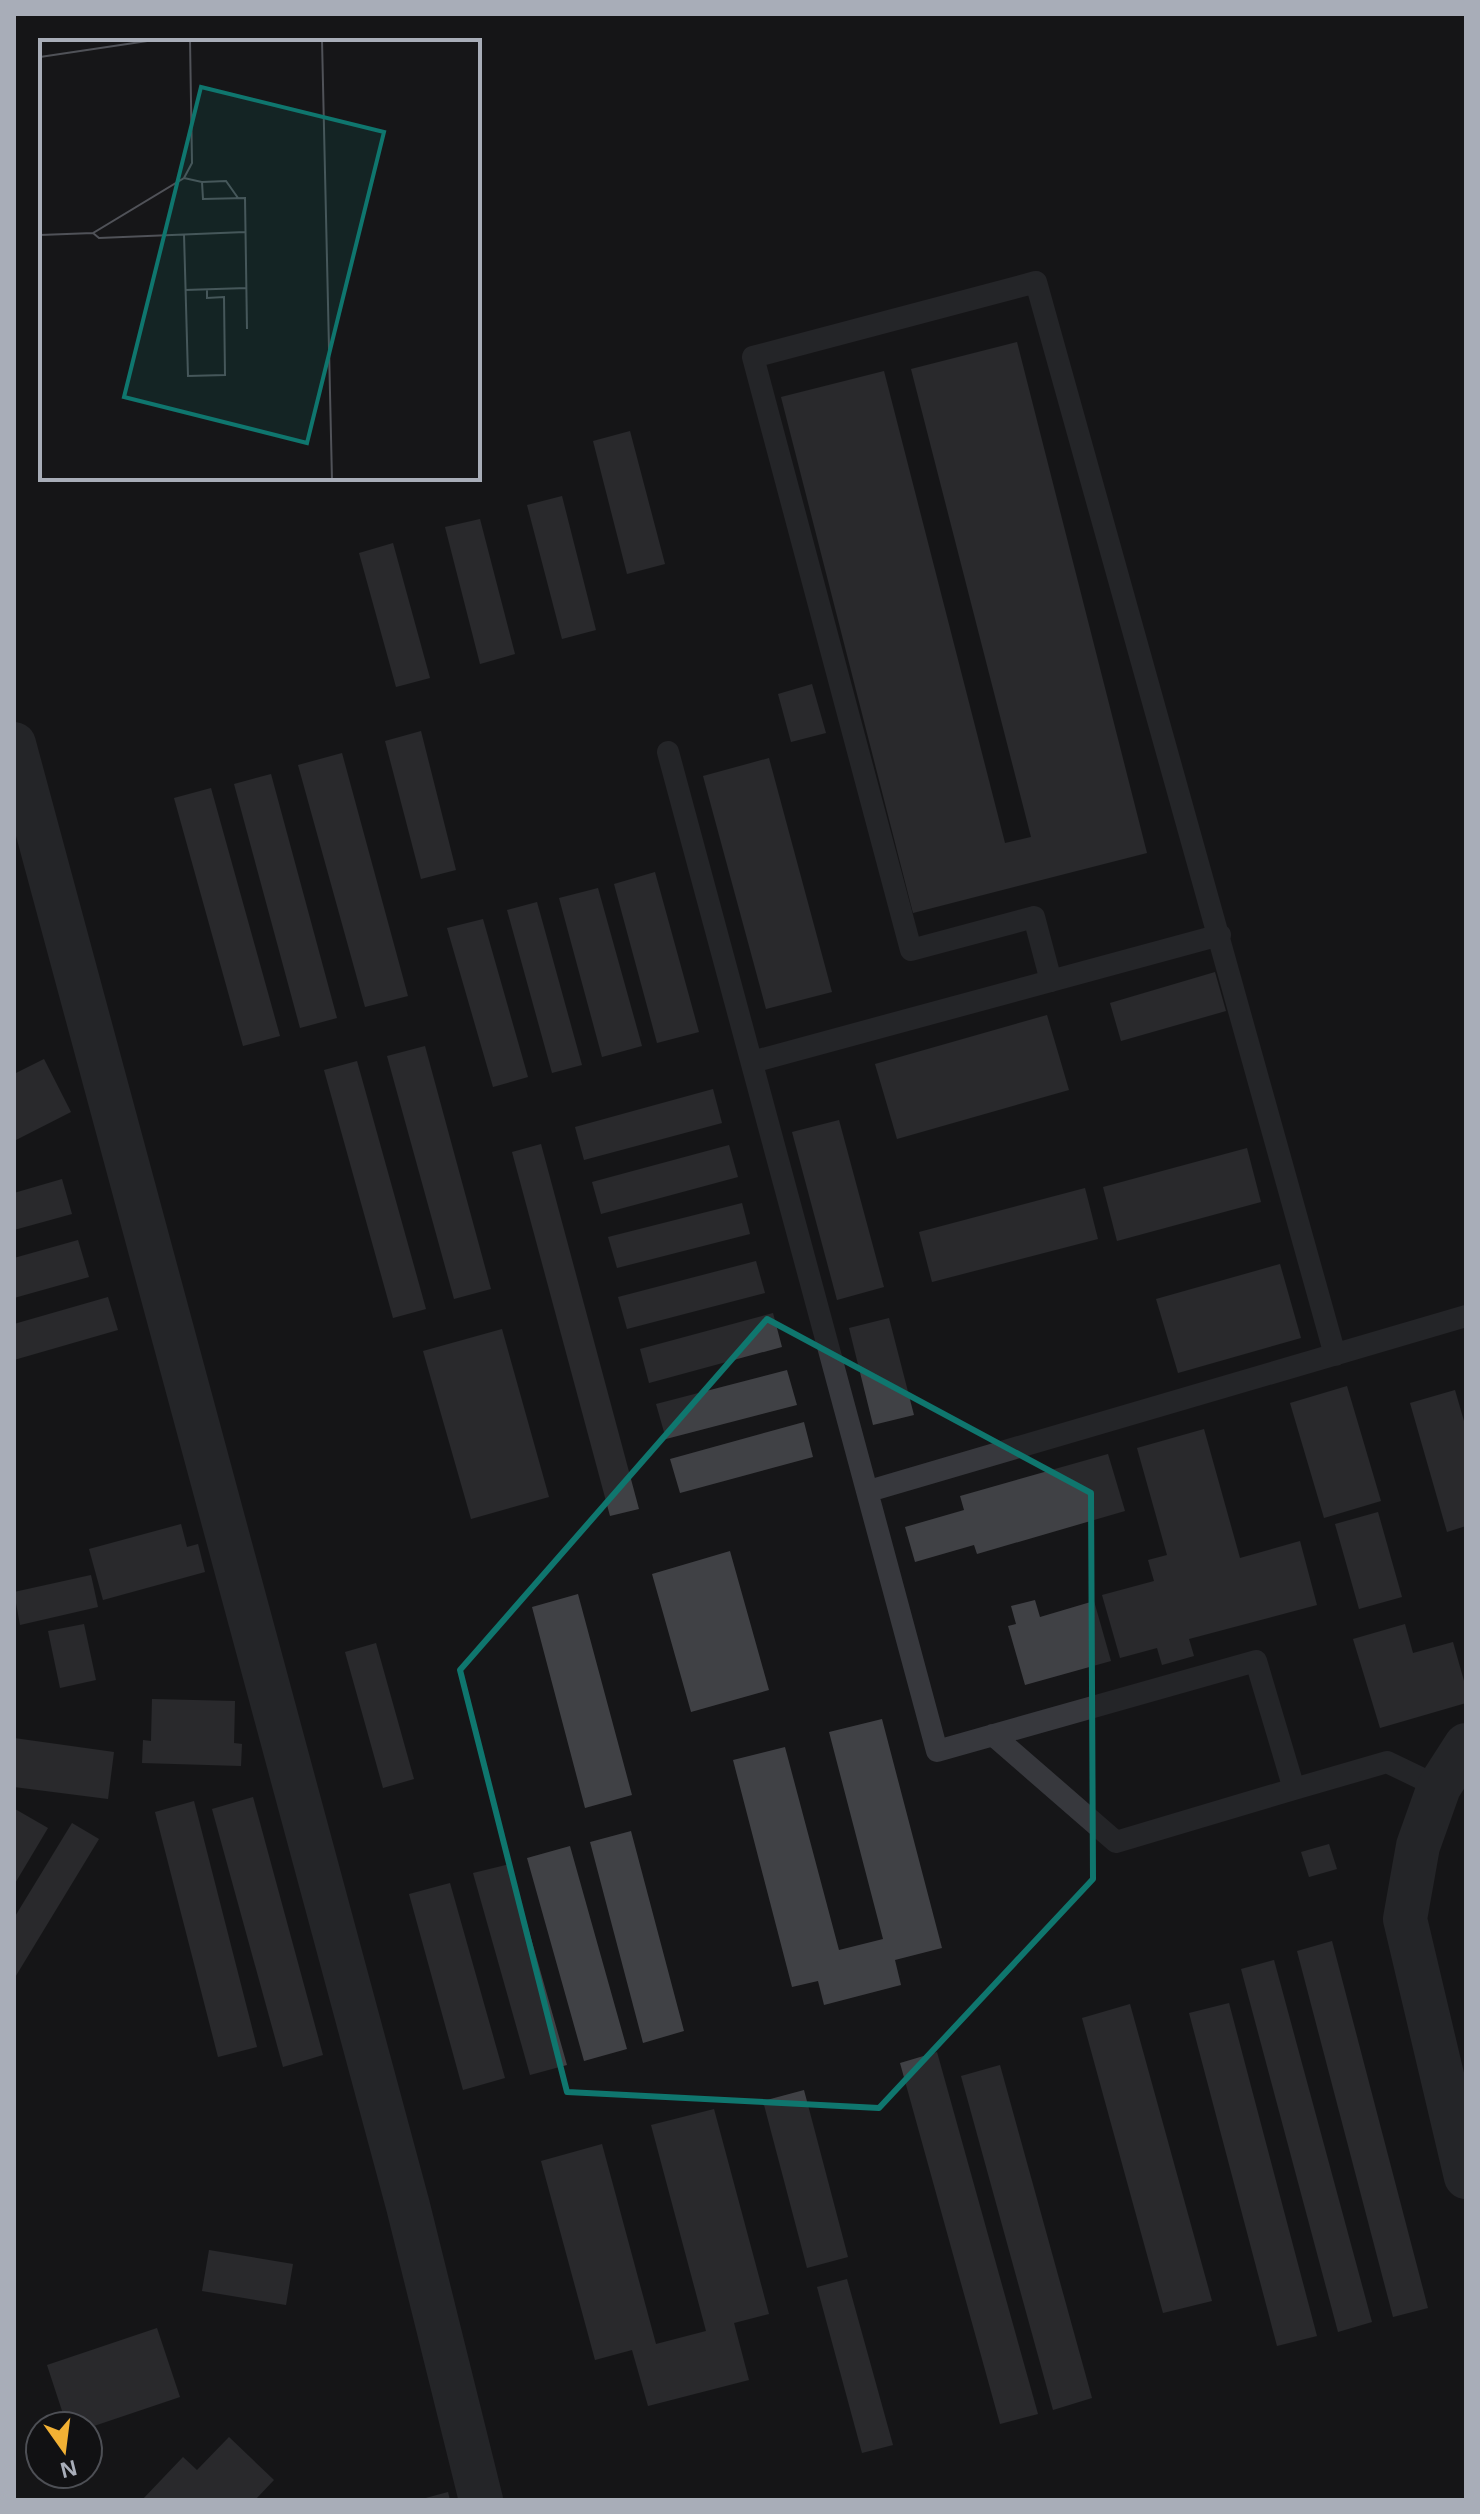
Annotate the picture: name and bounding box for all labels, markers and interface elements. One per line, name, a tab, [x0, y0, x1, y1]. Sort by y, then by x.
inset map	[40, 40, 480, 480]
north arrow	[24, 2410, 104, 2490]
text: N	[58, 2455, 79, 2483]

